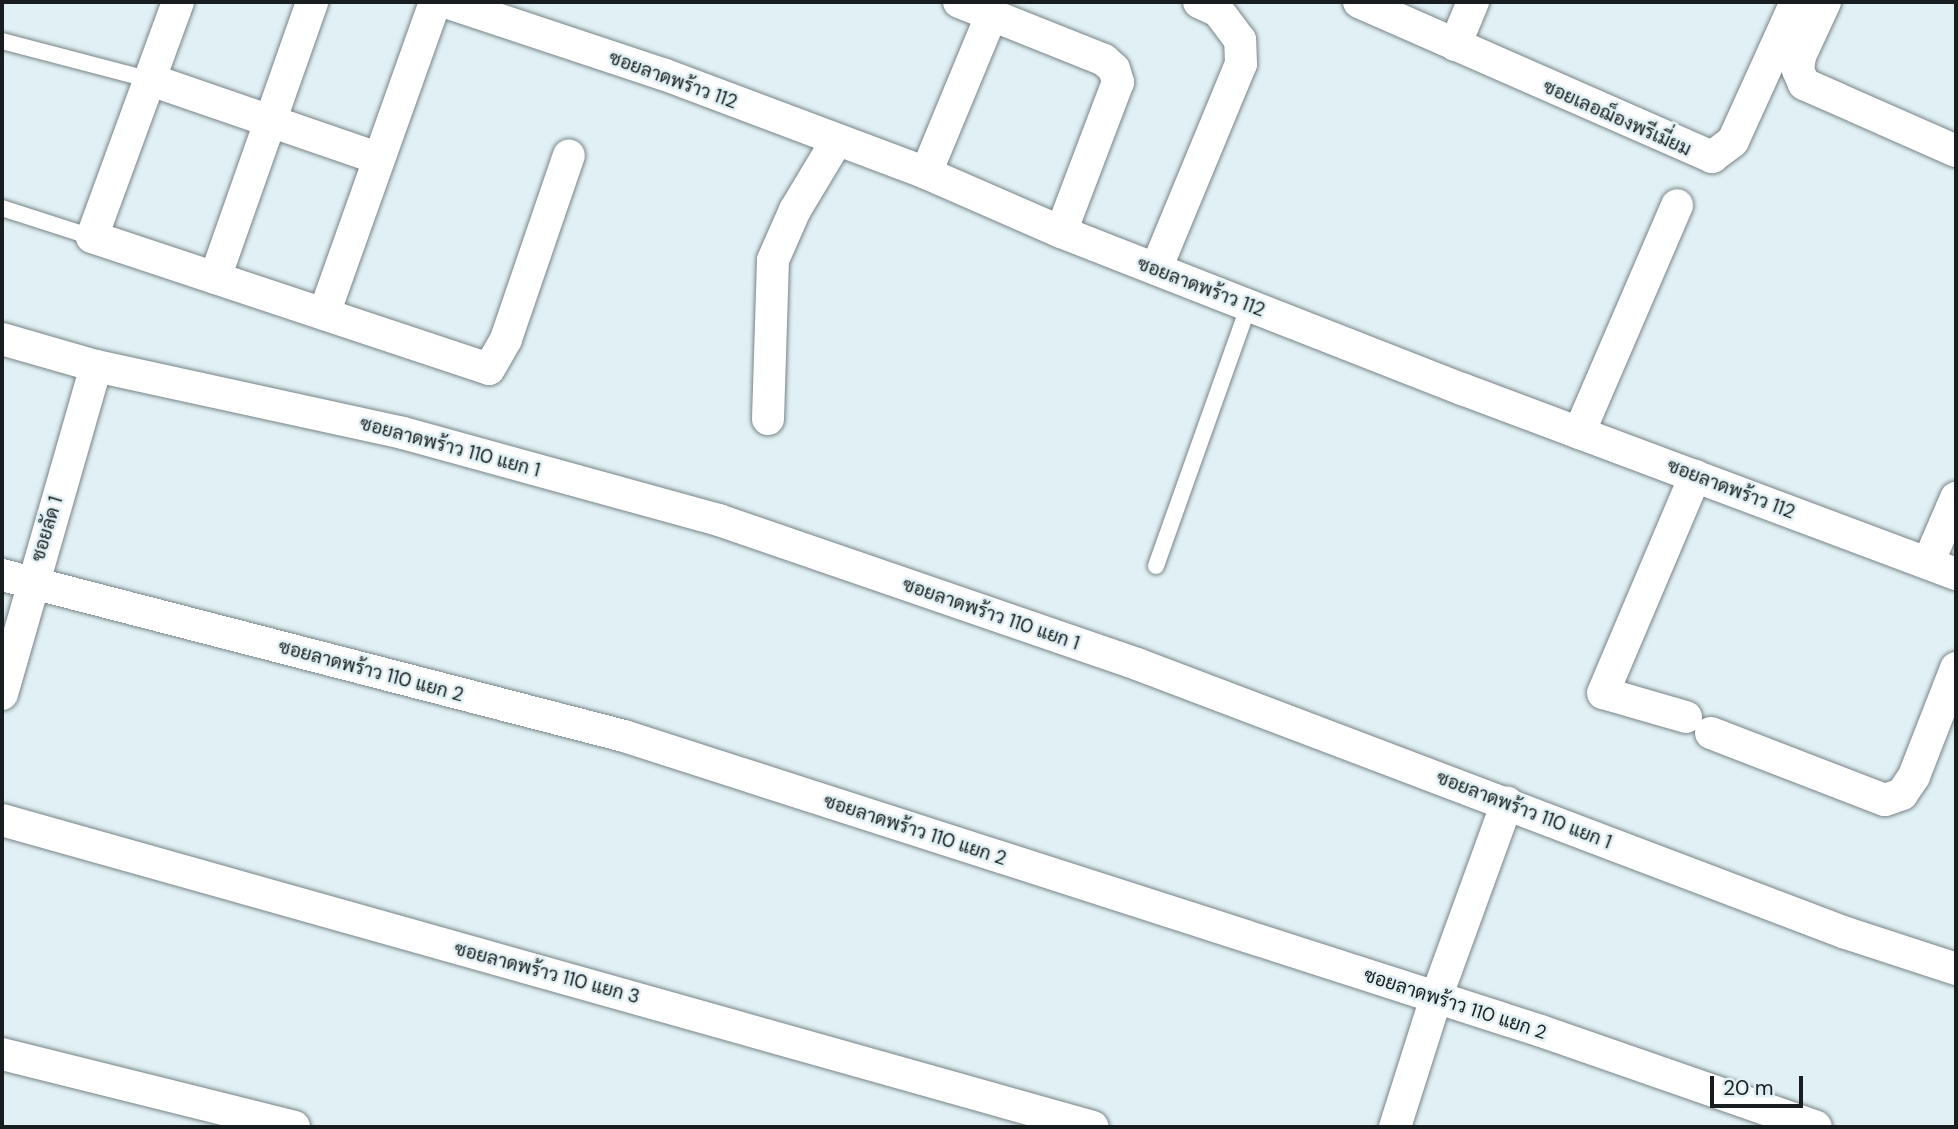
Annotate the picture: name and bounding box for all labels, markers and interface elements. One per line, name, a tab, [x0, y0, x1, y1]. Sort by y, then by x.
street label: ซอยลาดพร้าว 112	[606, 46, 740, 114]
street label: ซอยเลอฌ็องพรีเมี่ยม	[1539, 75, 1695, 161]
street label: ซอยลาดพร้าว 112	[1134, 252, 1268, 322]
street label: ซอยลาดพร้าว 110 แยก 1	[357, 412, 543, 482]
street label: ซอยลาดพร้าว 112	[1664, 454, 1798, 524]
street label: ซอยลัด 1	[26, 494, 68, 564]
street label: ซอยลาดพร้าว 110 แยก 1	[899, 573, 1083, 655]
street label: ซอยลาดพร้าว 110 แยก 2	[276, 635, 466, 707]
street label: ซอยลาดพร้าว 110 แยก 1	[1433, 766, 1615, 854]
street label: ซอยลาดพร้าว 110 แยก 2	[821, 790, 1009, 870]
street label: ซอยลาดพร้าว 110 แยก 3	[452, 937, 642, 1009]
street label: ซอยลาดพร้าว 110 แยก 2	[1361, 964, 1549, 1044]
scale bar	[1713, 1062, 1806, 1106]
text: 20 m	[1723, 1074, 1774, 1102]

